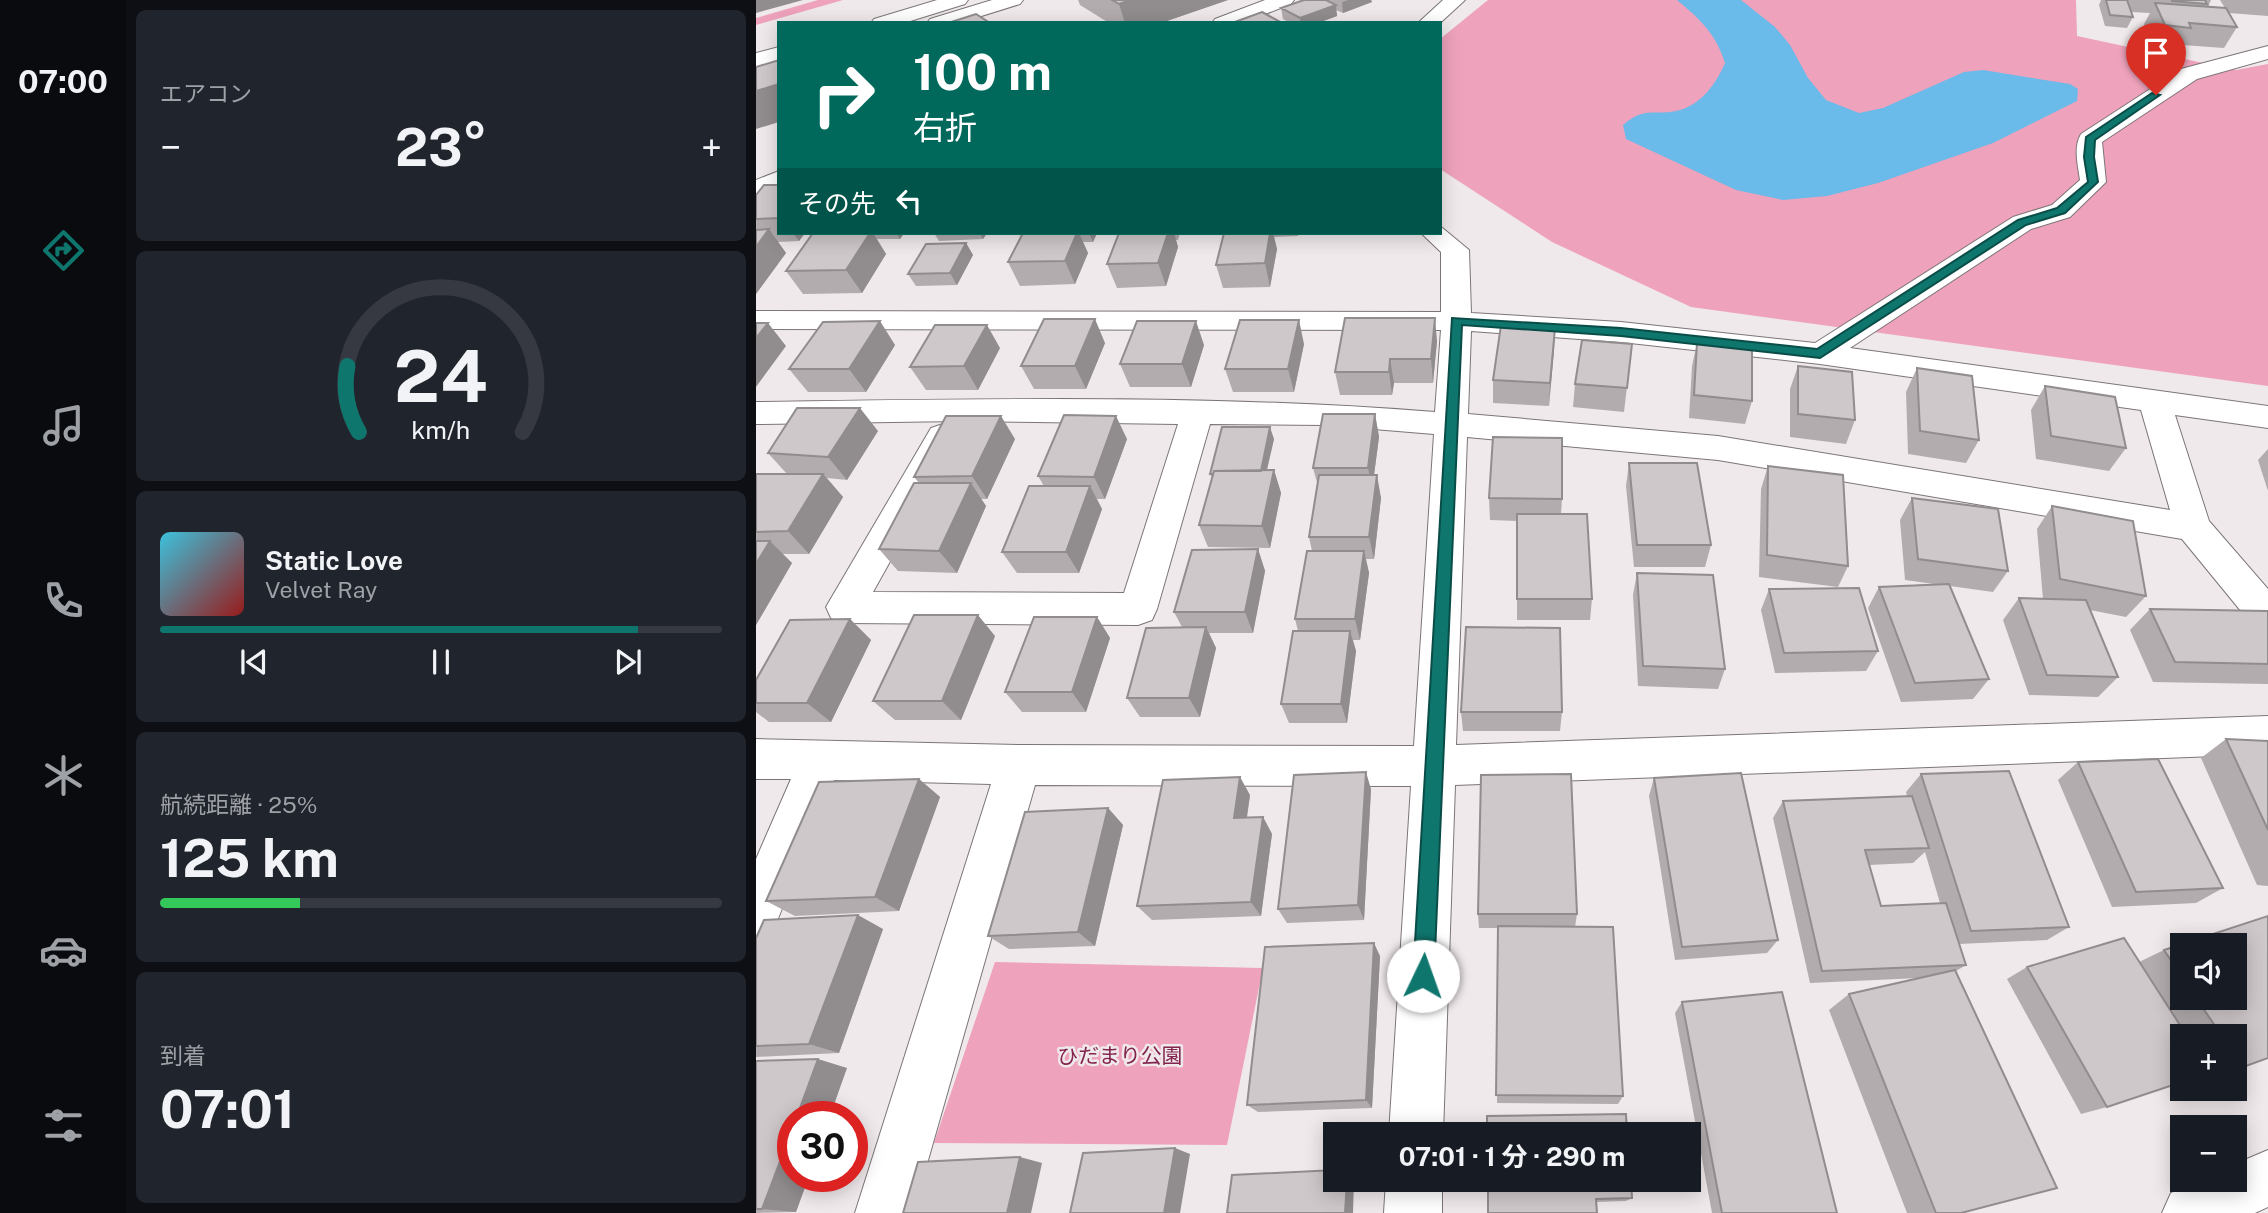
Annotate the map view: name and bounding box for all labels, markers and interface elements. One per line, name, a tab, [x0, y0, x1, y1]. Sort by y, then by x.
pin	[2126, 23, 2186, 95]
icon: arrive	[2137, 34, 2175, 72]
text: 100 m	[913, 43, 1052, 101]
icon: right	[798, 49, 889, 140]
text: 07:00	[18, 63, 108, 100]
text: エアコン	[160, 80, 252, 107]
text: 右折	[913, 109, 977, 146]
text: 23°	[395, 117, 487, 178]
text: −	[160, 125, 181, 170]
text: +	[701, 125, 722, 170]
icon: left	[890, 182, 928, 220]
text: その先	[798, 188, 876, 219]
icon: directions	[39, 226, 88, 275]
text: 24	[394, 333, 488, 418]
icon: music	[39, 401, 88, 450]
text: km/h	[412, 415, 470, 445]
text: Static Love	[265, 545, 403, 576]
icon: phone	[39, 576, 88, 625]
text: Velvet Ray	[265, 576, 377, 603]
icon: previous	[235, 643, 273, 681]
icon: pause	[422, 643, 460, 681]
icon: next	[609, 643, 647, 681]
icon: climate	[39, 751, 88, 800]
text: 航続距離 · 25%	[160, 791, 318, 818]
text: 125 km	[160, 828, 339, 889]
icon: car	[39, 926, 88, 975]
map controls	[2170, 933, 2247, 1192]
button: sound	[2170, 933, 2247, 1010]
position arrow	[1386, 939, 1460, 1013]
button: +	[2170, 1024, 2247, 1101]
text: 到着	[160, 1042, 206, 1069]
park label: ひだまり公園	[1057, 1043, 1183, 1068]
text: 07:01	[160, 1079, 295, 1140]
icon: filters	[39, 1101, 88, 1150]
speed limit sign: 30	[777, 1101, 868, 1192]
button: −	[2170, 1115, 2247, 1192]
text: 07:01 · 1 分 · 290 m	[1399, 1141, 1625, 1172]

